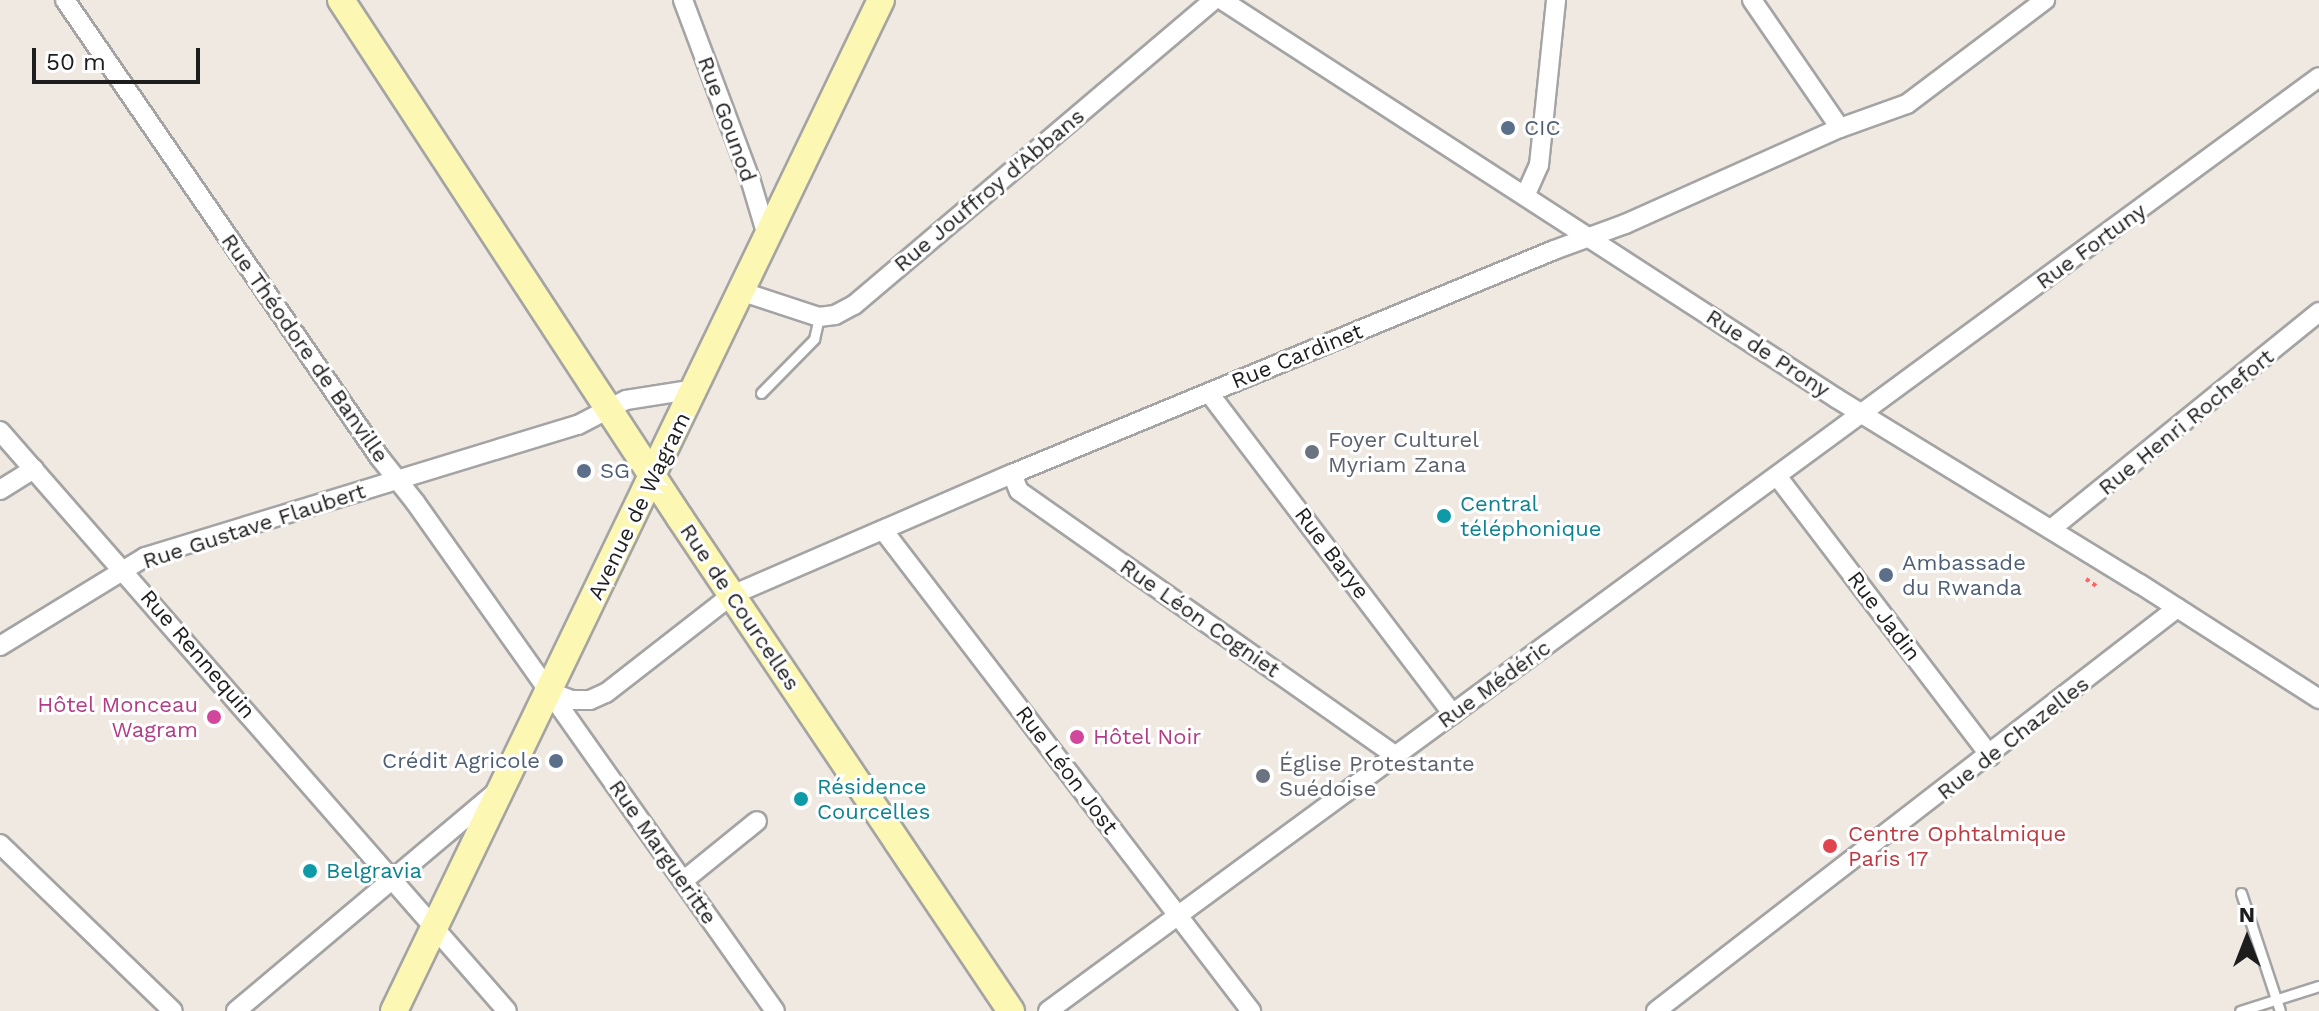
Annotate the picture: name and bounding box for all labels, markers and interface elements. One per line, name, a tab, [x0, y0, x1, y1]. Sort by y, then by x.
scale bar	[36, 32, 204, 82]
text: 50 m	[46, 48, 106, 76]
street label: Rue Gounod	[692, 53, 762, 185]
street label: Rue Jouffroy d'Abbans	[888, 102, 1090, 278]
place label: CIC	[1524, 115, 1561, 141]
marker: CIC	[1499, 119, 1517, 137]
street label: Rue Fortuny	[2031, 197, 2151, 295]
street label: Rue Théodore de Banville	[216, 228, 394, 468]
street label: Rue de Prony	[1701, 303, 1835, 403]
street label: Rue Cardinet	[1228, 318, 1366, 394]
street label: Rue Henri Rochefort	[2093, 343, 2279, 501]
street label: Avenue de Wagram	[582, 408, 696, 604]
place label: Foyer Culturel Myriam Zana	[1328, 426, 1479, 478]
marker: Foyer Culturel Myriam Zana	[1303, 443, 1321, 461]
place label: SG	[600, 458, 630, 484]
marker: SG	[575, 462, 593, 480]
street label: Rue Gustave Flaubert	[139, 478, 369, 574]
place label: Central téléphonique	[1460, 490, 1601, 542]
street label: Rue Barye	[1289, 502, 1375, 604]
marker: Central téléphonique	[1435, 507, 1453, 525]
street label: Rue de Courcelles	[674, 519, 806, 695]
place label: Ambassade du Rwanda	[1902, 549, 2026, 600]
street label: Rue Léon Cogniet	[1115, 553, 1285, 683]
street label: Rue Jadin	[1842, 566, 1926, 666]
marker: Ambassade du Rwanda	[1877, 566, 1895, 584]
street label: Rue Rennequin	[135, 584, 261, 724]
street label: Rue Médéric	[1432, 634, 1556, 734]
street label: Rue de Chazelles	[1932, 671, 2094, 805]
place label: Hôtel Monceau Wagram	[36, 691, 198, 742]
street label: Rue Léon Jost	[1010, 700, 1124, 840]
marker: Hôtel Monceau Wagram	[205, 708, 223, 726]
place label: Hôtel Noir	[1093, 724, 1202, 750]
marker: Hôtel Noir	[1068, 728, 1086, 746]
place label: Crédit Agricole	[381, 748, 540, 774]
place label: Église Protestante Suédoise	[1279, 750, 1475, 802]
marker: Crédit Agricole	[547, 752, 565, 770]
marker: Église Protestante Suédoise	[1254, 767, 1272, 785]
place label: Résidence Courcelles	[817, 773, 930, 824]
street label: Rue Margueritte	[603, 775, 723, 929]
marker: Résidence Courcelles	[792, 790, 810, 808]
place label: Centre Ophtalmique Paris 17	[1848, 820, 2066, 872]
marker: Centre Ophtalmique Paris 17	[1819, 835, 1841, 857]
place label: Belgravia	[326, 858, 422, 884]
marker: Belgravia	[301, 862, 319, 880]
north arrow	[2207, 899, 2287, 979]
text: N	[2239, 902, 2255, 927]

